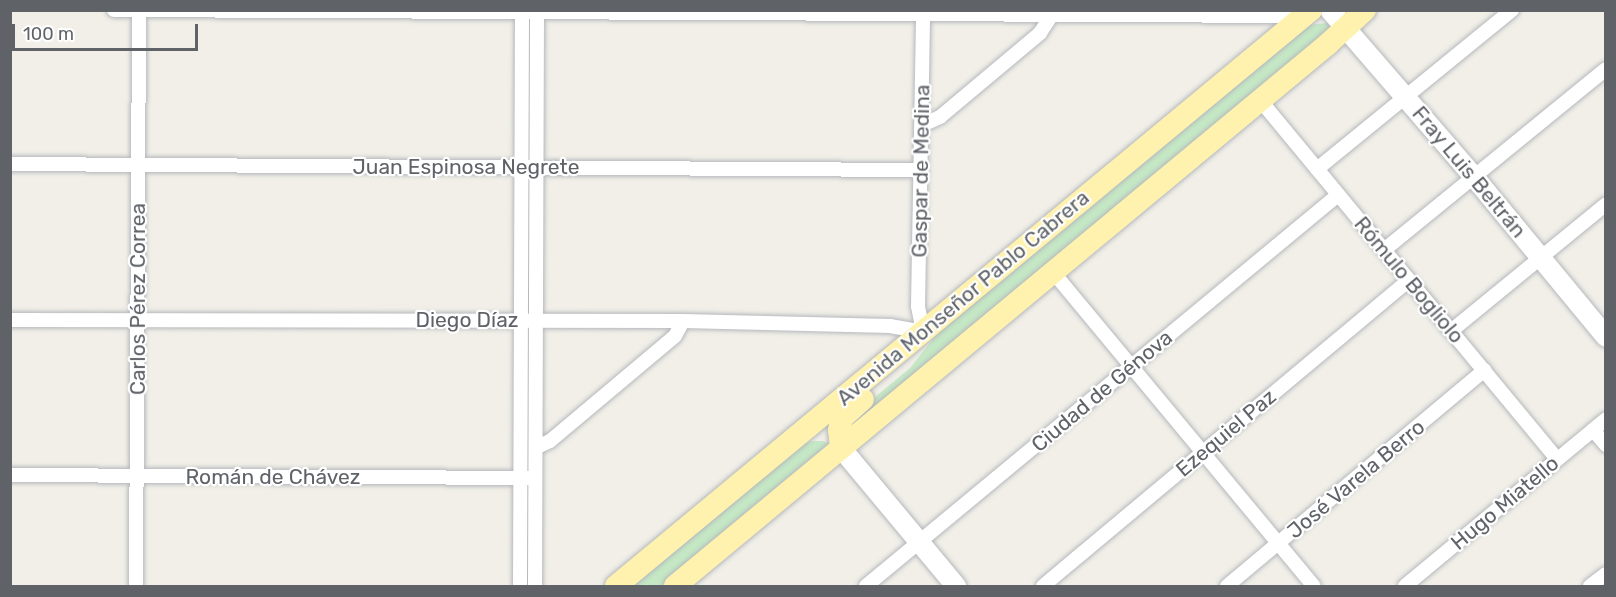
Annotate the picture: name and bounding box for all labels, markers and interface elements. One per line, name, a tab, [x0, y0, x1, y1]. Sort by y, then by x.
scale bar	[15, 12, 201, 50]
text: 100 m	[23, 23, 74, 45]
street label: Gaspar de Medina	[907, 84, 935, 258]
street label: Fray Luis Beltrán	[1407, 101, 1531, 243]
street label: Juan Espinosa Negrete	[353, 154, 579, 180]
street label: Avenida Monseñor Pablo Cabrera	[832, 185, 1094, 411]
street label: Carlos Pérez Correa	[125, 203, 151, 395]
street label: Rómulo Bogliolo	[1349, 212, 1469, 348]
street label: Diego Díaz	[416, 307, 518, 333]
street label: Ciudad de Génova	[1026, 325, 1178, 457]
street label: Ezequiel Paz	[1171, 384, 1281, 482]
street label: José Varela Berro	[1282, 414, 1430, 544]
street label: Hugo Miatello	[1446, 451, 1564, 555]
street label: Román de Chávez	[185, 464, 361, 490]

